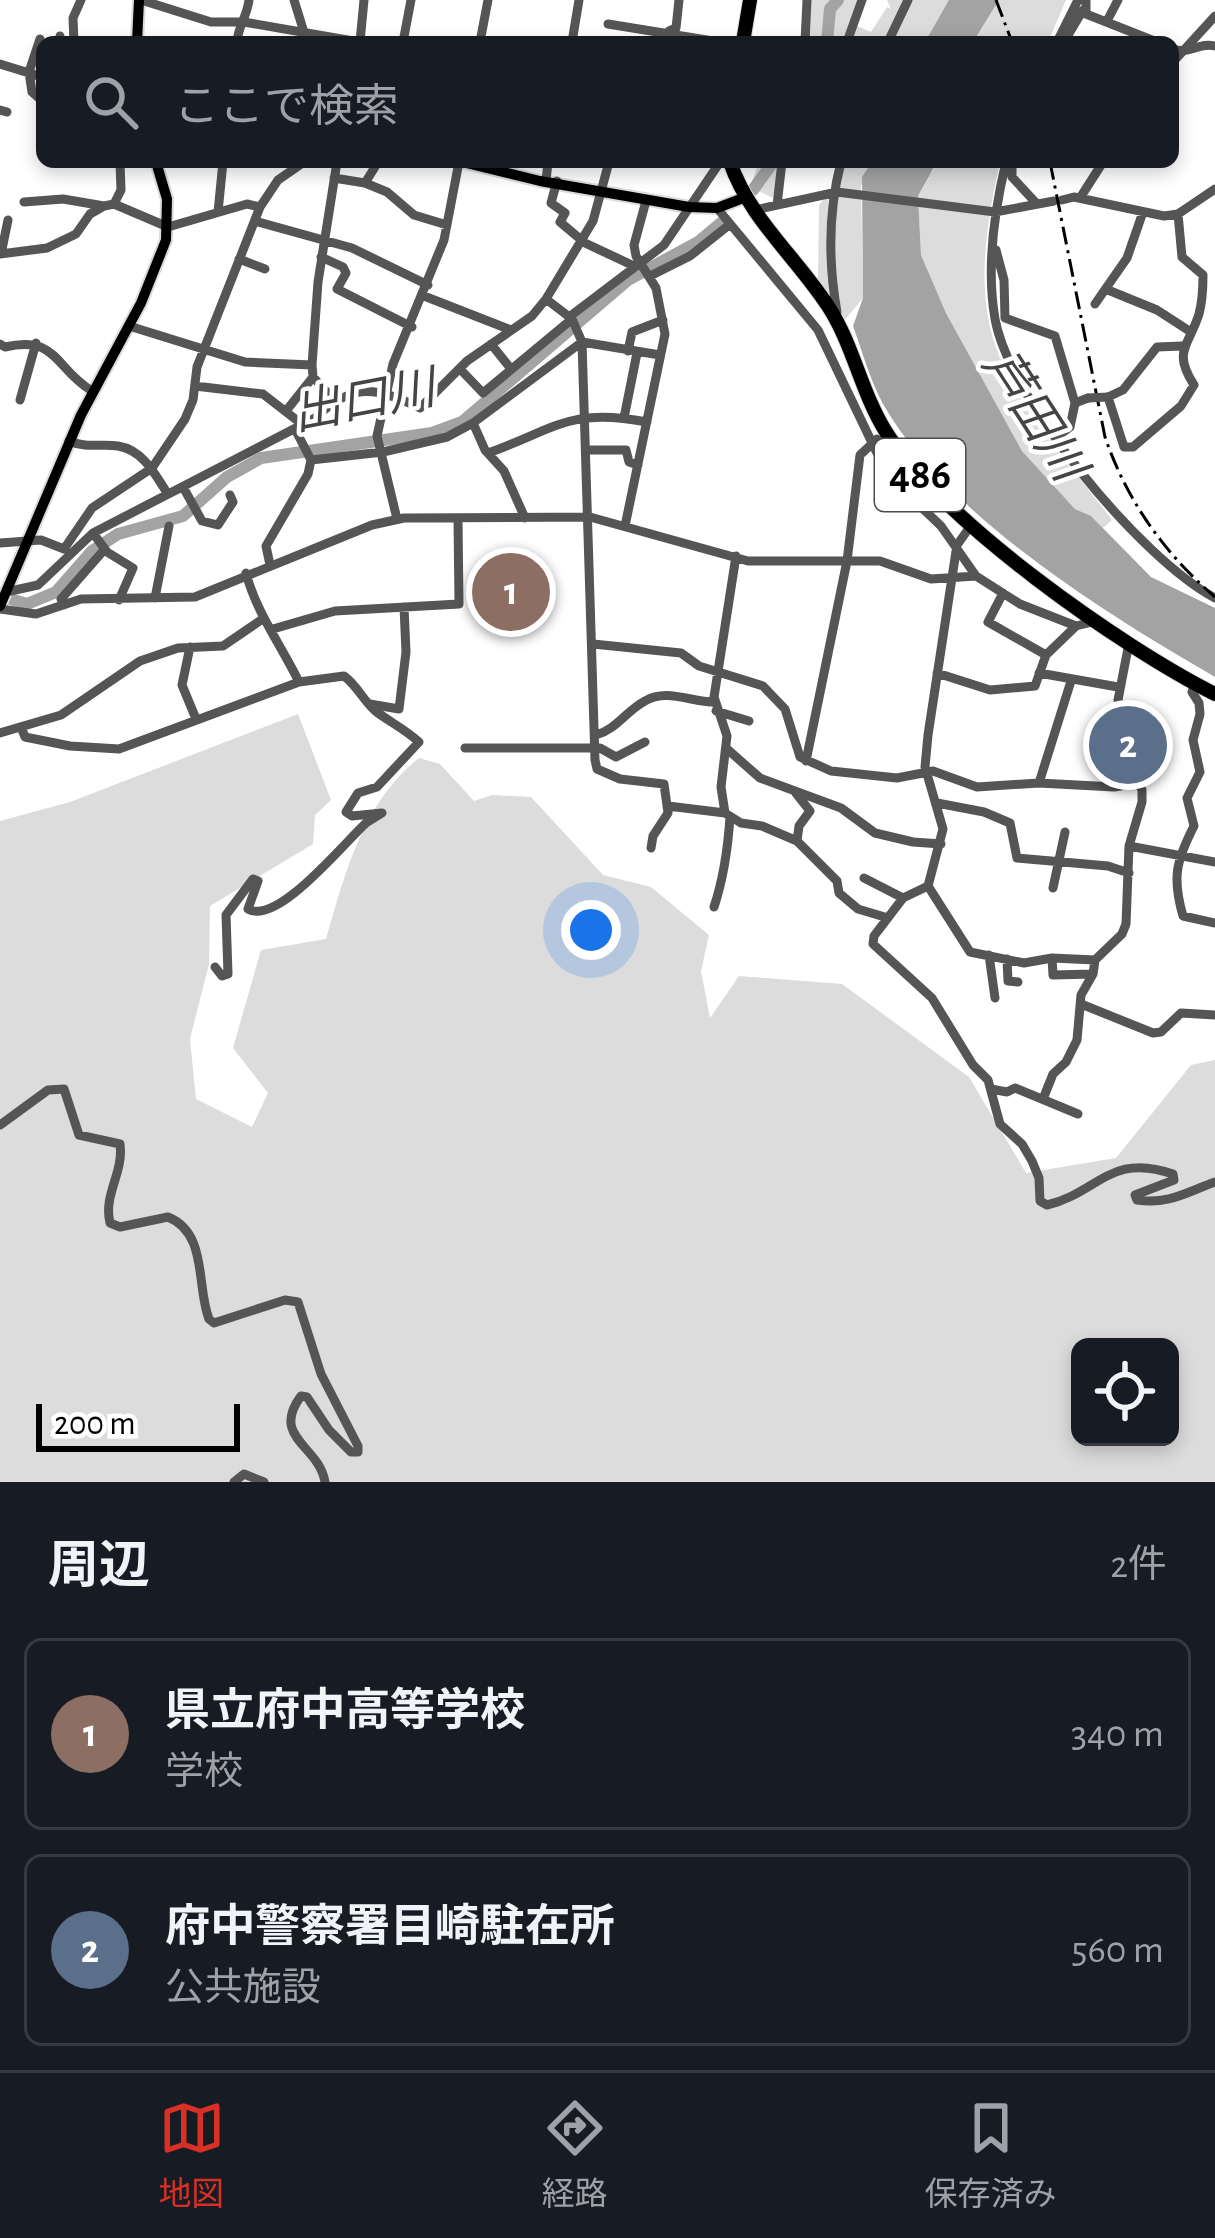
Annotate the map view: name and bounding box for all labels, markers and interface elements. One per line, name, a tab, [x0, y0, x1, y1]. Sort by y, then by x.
search box	[36, 36, 1179, 168]
icon: search	[78, 69, 144, 135]
text: ここで検索	[174, 85, 399, 130]
water label: 芦田川	[974, 341, 1098, 494]
water label: 出口川	[288, 361, 444, 439]
road number: 486	[875, 439, 965, 511]
pin: 1	[472, 547, 550, 637]
pin: 2	[1089, 700, 1167, 790]
your location	[561, 900, 621, 960]
map controls	[1071, 1338, 1179, 1446]
button: locate	[1071, 1338, 1179, 1446]
scale bar	[36, 1398, 240, 1451]
text: 200 m	[54, 1408, 136, 1441]
text: 周辺	[48, 1541, 150, 1592]
text: 2件	[1110, 1546, 1167, 1585]
text: 県立府中高等学校	[165, 1689, 525, 1734]
text: 1	[83, 1715, 97, 1754]
text: 340 m	[1071, 1715, 1164, 1754]
text: 学校	[165, 1753, 243, 1792]
text: 府中警察署目崎駐在所	[165, 1905, 615, 1950]
text: 2	[81, 1931, 99, 1970]
text: 560 m	[1071, 1931, 1164, 1970]
text: 公共施設	[165, 1969, 321, 2008]
tab: 地図	[159, 2095, 225, 2216]
tab: 経路	[542, 2095, 608, 2216]
tab: 保存済み	[925, 2095, 1057, 2216]

